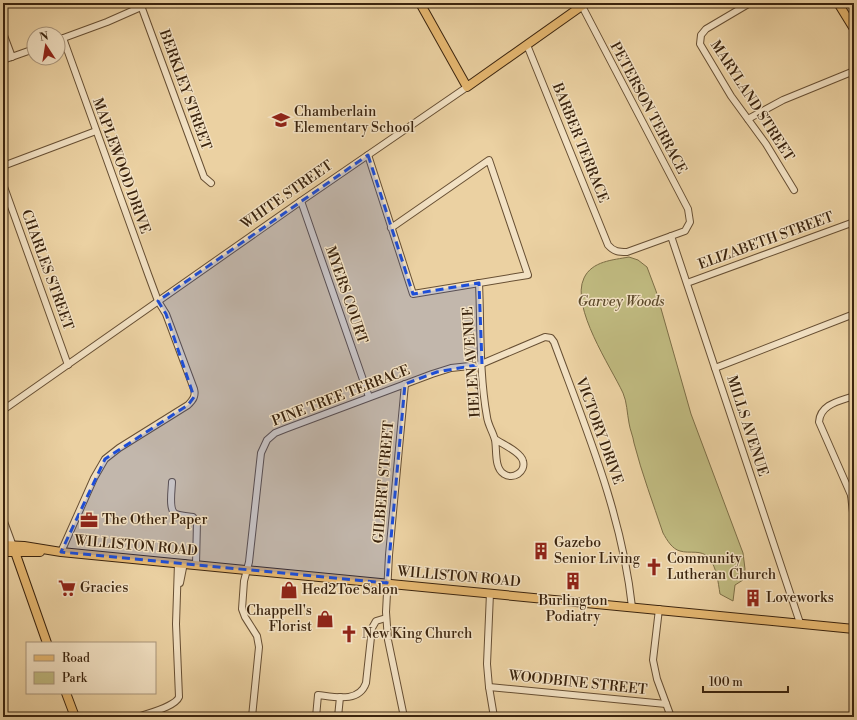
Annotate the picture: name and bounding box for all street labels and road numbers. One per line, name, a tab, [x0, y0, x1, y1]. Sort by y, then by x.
street label: BERKLEY STREET	[155, 26, 215, 153]
street label: MARYLAND STREET	[706, 37, 798, 165]
street label: PETERSON TERRACE	[605, 39, 691, 177]
street label: BARBER TERRACE	[547, 80, 612, 206]
street label: MAPLEWOOD DRIVE	[88, 96, 154, 236]
street label: WHITE STREET	[237, 157, 337, 234]
street label: CHARLES STREET	[17, 207, 77, 333]
street label: ELIZABETH STREET	[696, 208, 836, 274]
street label: MYERS COURT	[321, 244, 371, 346]
street label: HELEN AVENUE	[459, 306, 485, 418]
street label: PINE TREE TERRACE	[269, 361, 413, 431]
street label: MILLS AVENUE	[722, 373, 772, 479]
street label: VICTORY DRIVE	[571, 374, 627, 487]
street label: GILBERT STREET	[370, 420, 398, 544]
street label: WILLISTON ROAD	[73, 532, 199, 560]
street label: WILLISTON ROAD	[396, 563, 522, 591]
street label: WOODBINE STREET	[507, 667, 648, 699]

